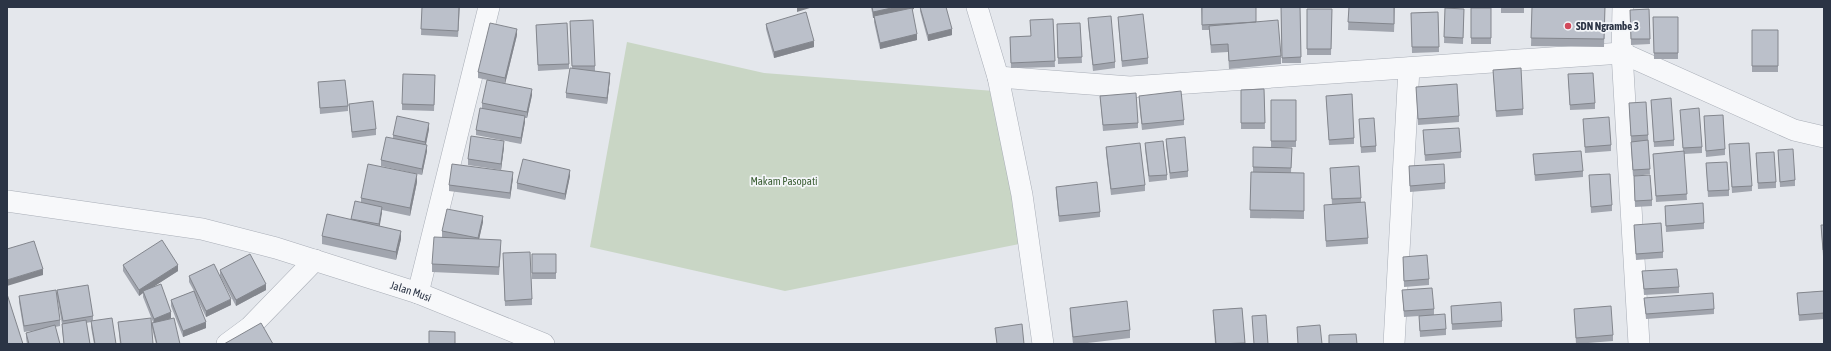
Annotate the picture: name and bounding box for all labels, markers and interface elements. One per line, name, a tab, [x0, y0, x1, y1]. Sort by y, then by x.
place label: SDN Ngrambe 3	[1576, 20, 1639, 32]
marker: SDN Ngrambe 3	[1563, 21, 1573, 31]
park label: Makam Pasopati	[750, 175, 818, 187]
street label: Jalan Musi	[389, 279, 433, 304]

